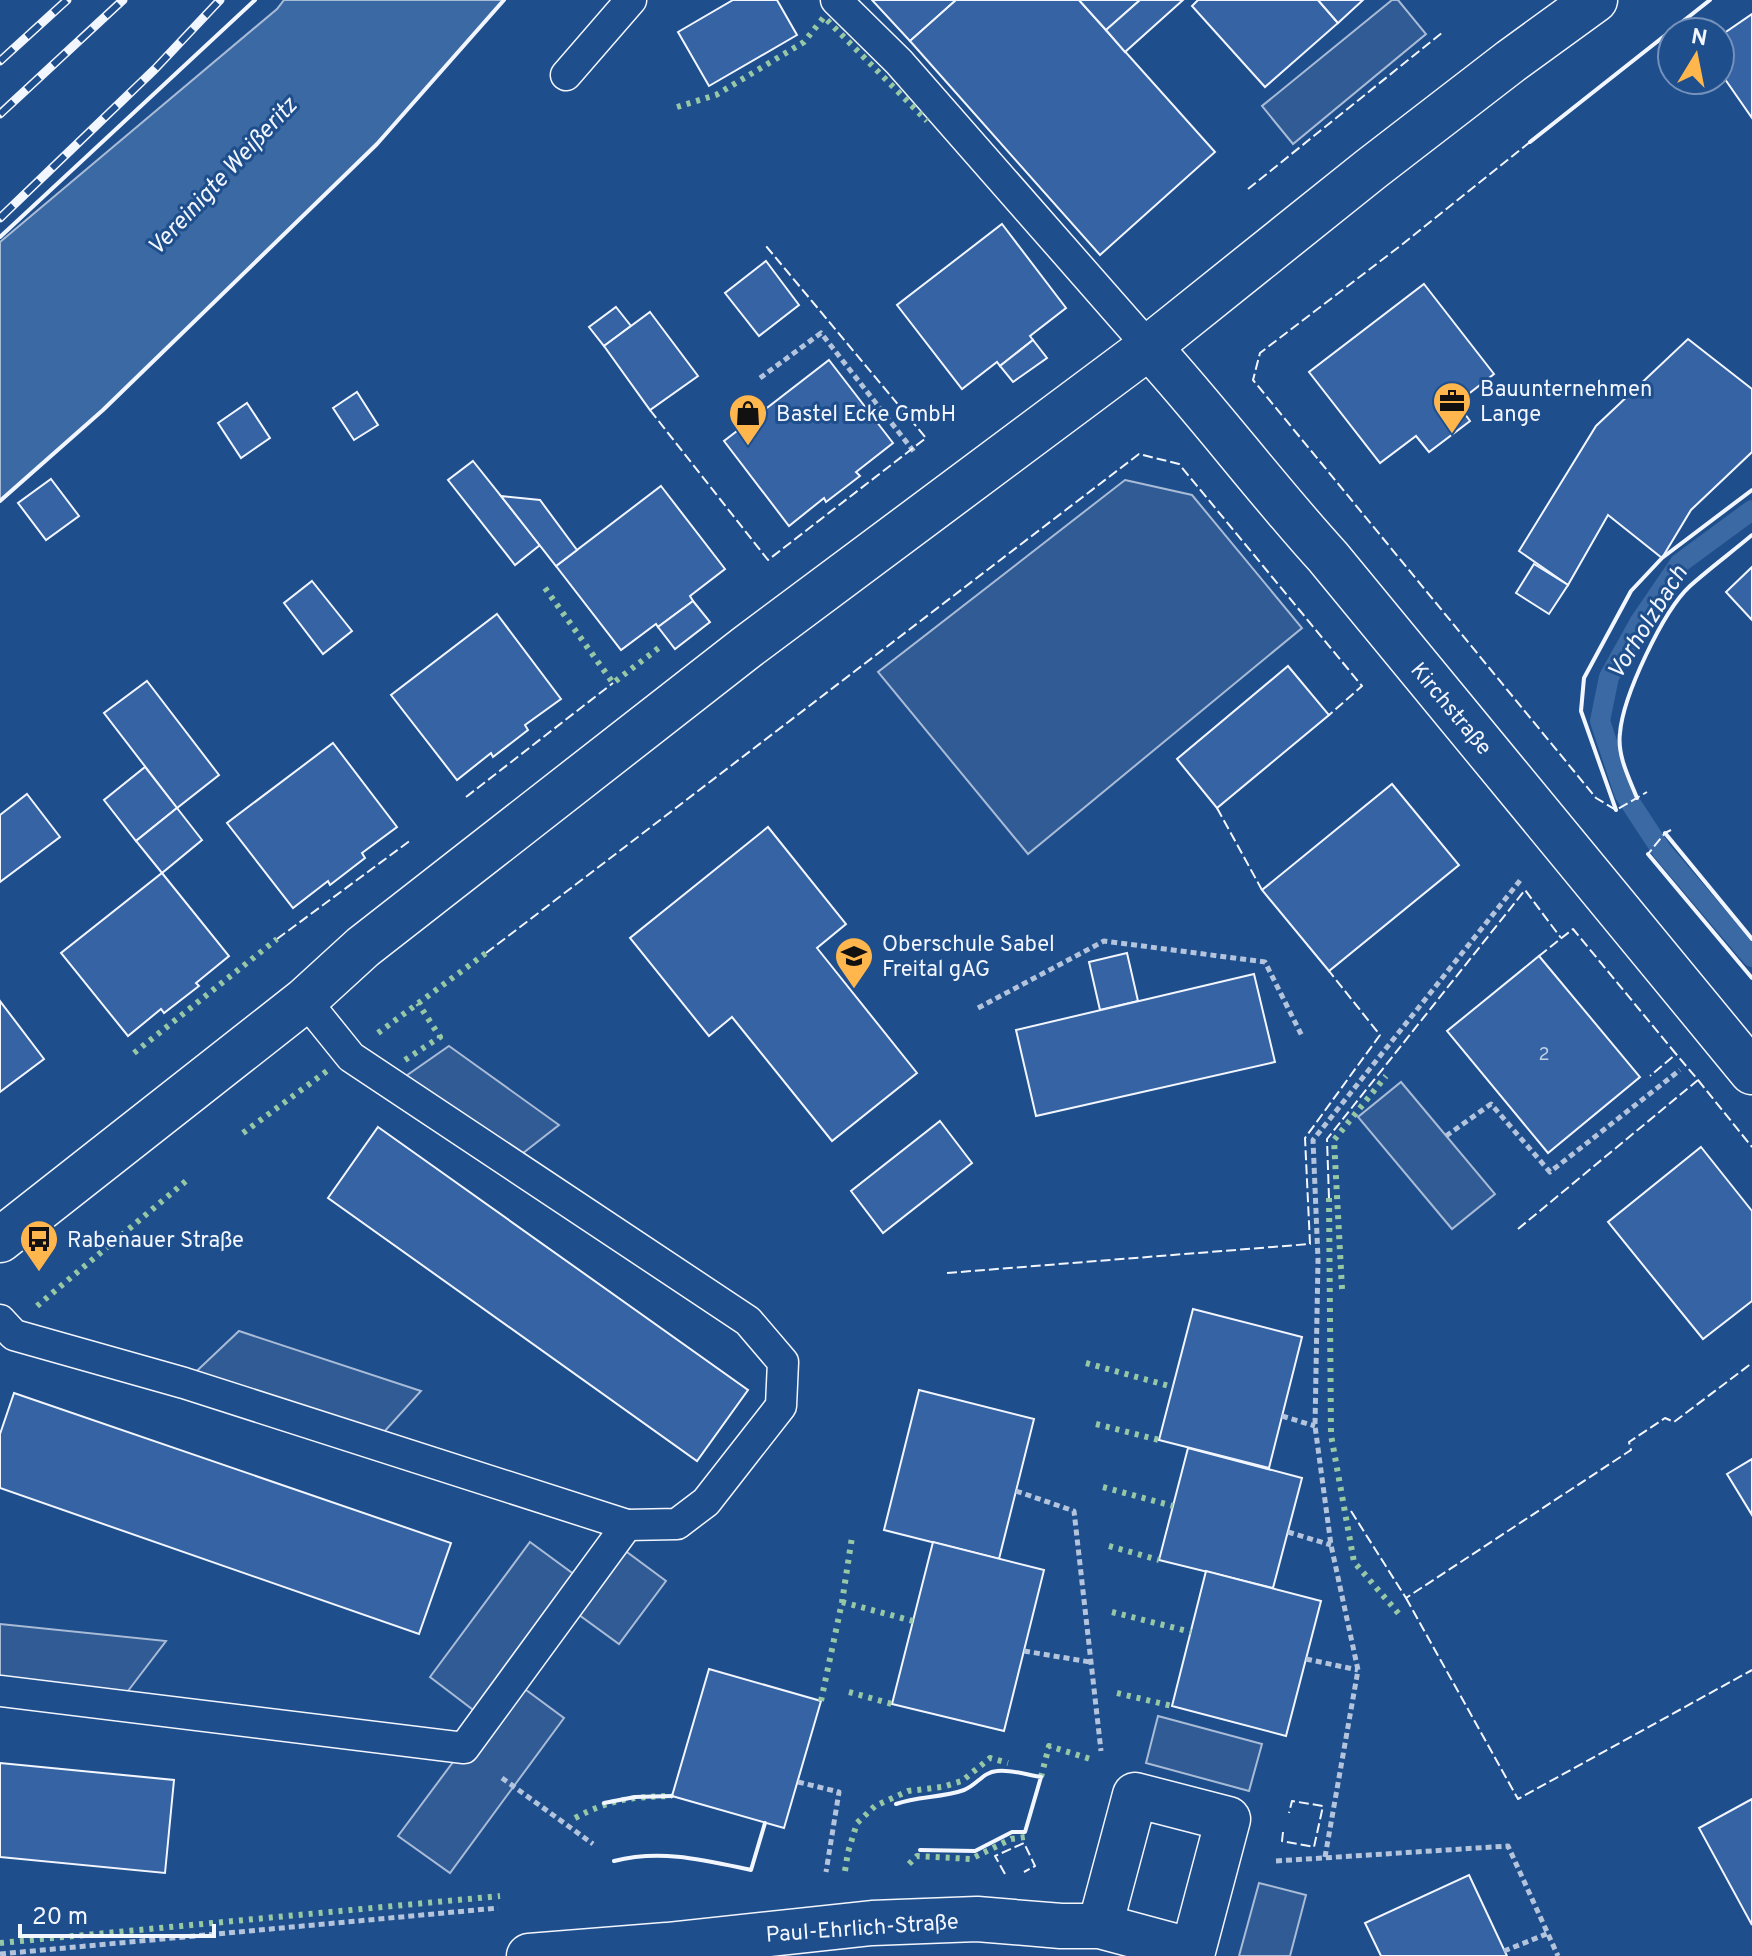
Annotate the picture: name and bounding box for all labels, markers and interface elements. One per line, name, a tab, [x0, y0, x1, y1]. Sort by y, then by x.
north arrow	[1656, 16, 1736, 96]
text: N	[1689, 24, 1709, 53]
water label: Vereinigte Weißeritz	[142, 91, 306, 263]
place label: Bauunternehmen Lange	[1480, 377, 1652, 429]
office icon: Bauunternehmen Lange	[1431, 380, 1473, 435]
shop icon: Bastel Ecke GmbH	[727, 392, 769, 447]
place label: Bastel Ecke GmbH	[776, 402, 956, 429]
water label: Vorholzbach	[1602, 561, 1695, 686]
street label: Kirchstraße	[1404, 658, 1497, 761]
place label: Oberschule Sabel Freital gAG	[882, 932, 1055, 984]
school or university icon: Oberschule Sabel Freital gAG	[833, 935, 875, 990]
house number: 2	[1538, 1044, 1550, 1067]
bus stop icon: Rabenauer Straße	[18, 1218, 60, 1273]
place label: Rabenauer Straße	[67, 1228, 244, 1255]
scale bar	[20, 1888, 214, 1938]
text: 20 m	[32, 1903, 88, 1933]
street label: Paul-Ehrlich-Straße	[765, 1909, 960, 1950]

